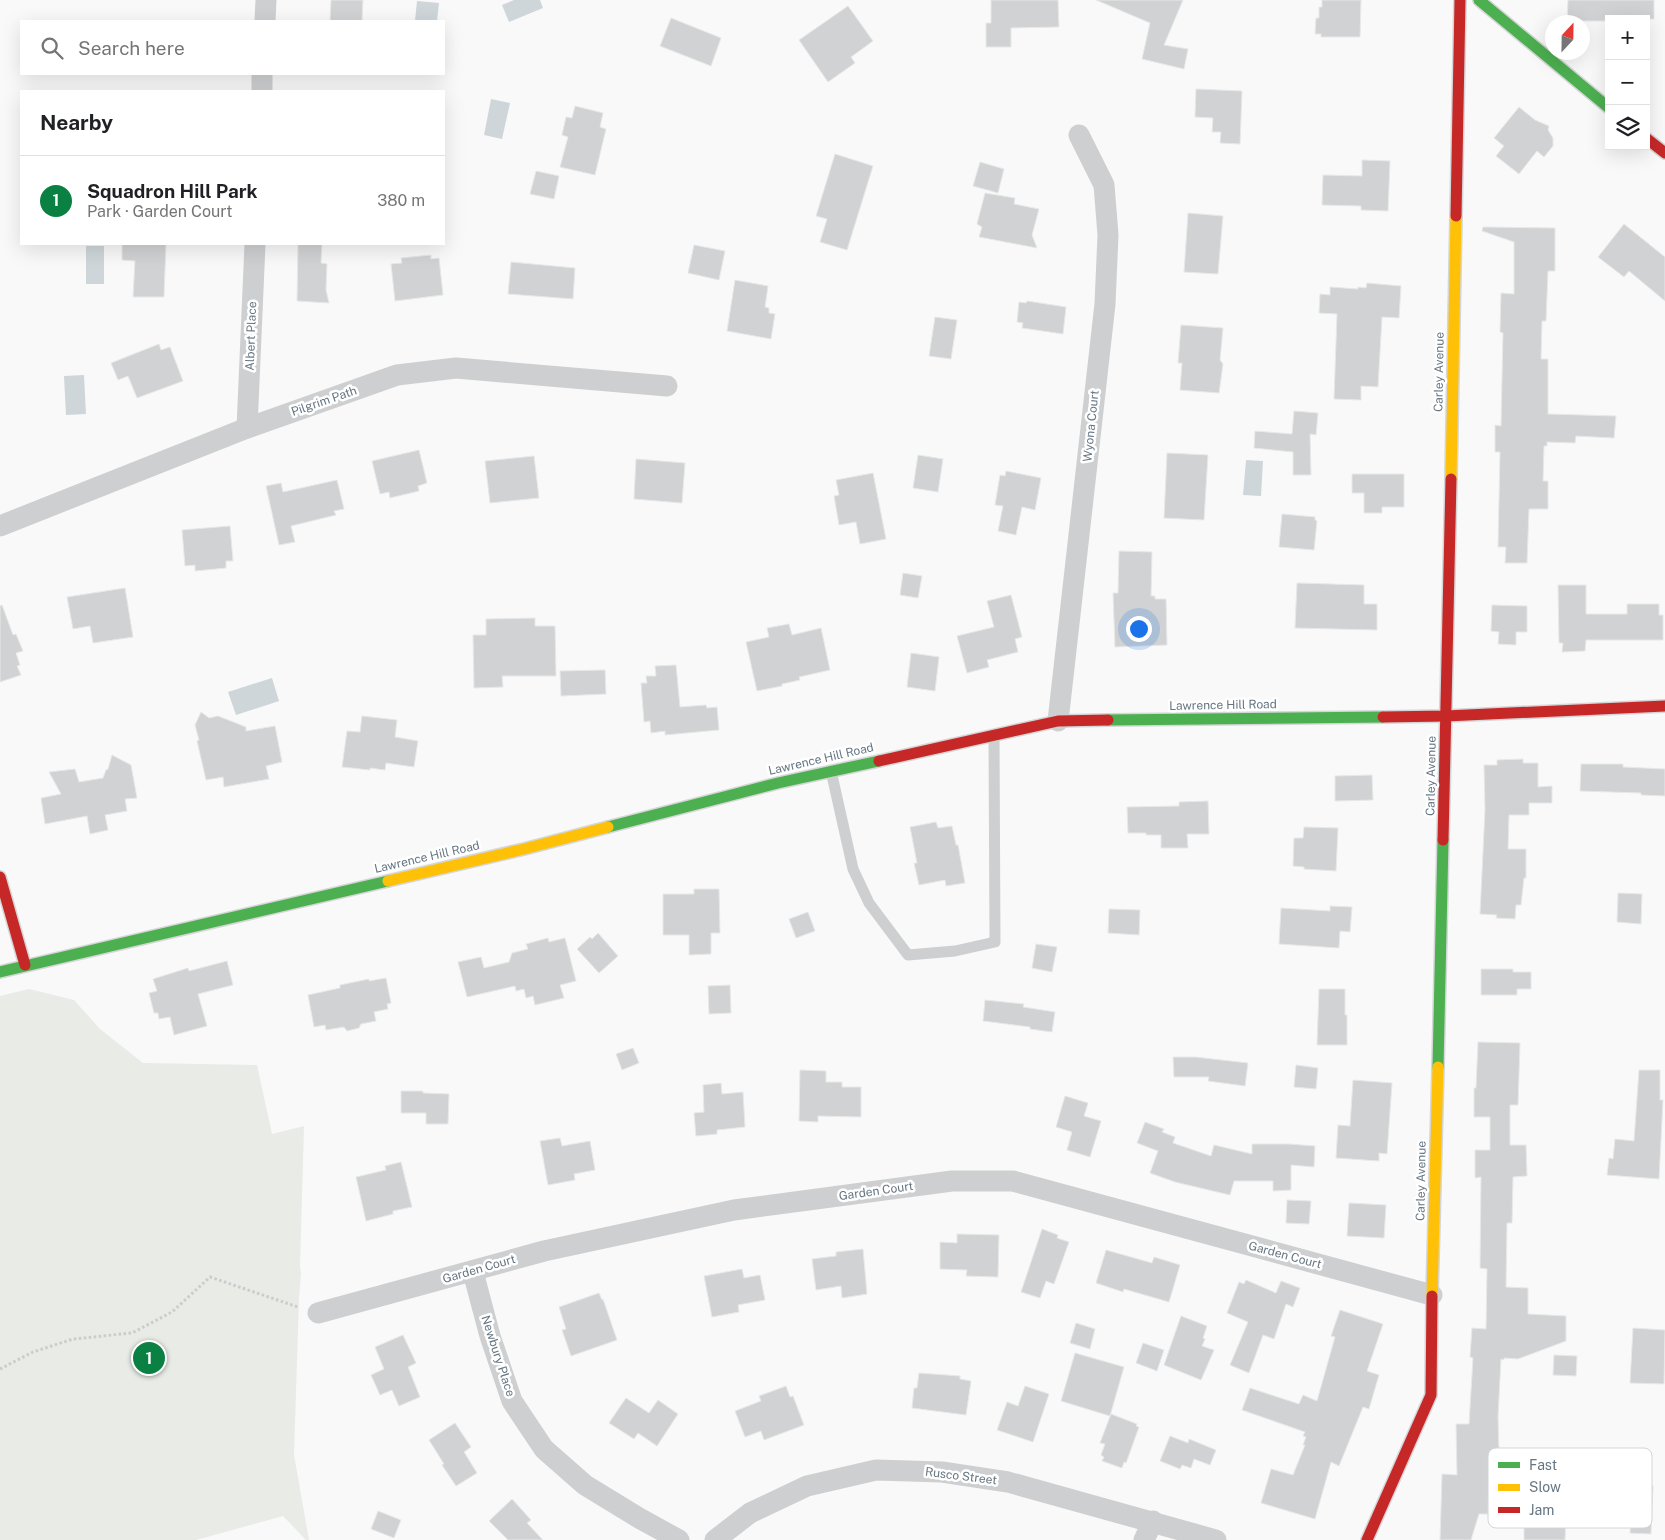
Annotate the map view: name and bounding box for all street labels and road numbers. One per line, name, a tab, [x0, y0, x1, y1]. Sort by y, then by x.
street label: Albert Place	[243, 301, 259, 371]
street label: Carley Avenue	[1431, 332, 1447, 412]
street label: Pilgrim Path	[289, 383, 359, 419]
street label: Wyona Court	[1080, 389, 1102, 463]
street label: Lawrence Hill Road	[1169, 697, 1277, 713]
street label: Carley Avenue	[1423, 736, 1439, 816]
street label: Lawrence Hill Road	[767, 740, 875, 778]
street label: Lawrence Hill Road	[373, 838, 481, 876]
street label: Carley Avenue	[1413, 1141, 1429, 1221]
street label: Garden Court	[838, 1179, 914, 1203]
street label: Garden Court	[1247, 1239, 1323, 1272]
street label: Garden Court	[441, 1252, 517, 1286]
street label: Newbury Place	[478, 1314, 518, 1399]
street label: Rusco Street	[924, 1465, 998, 1487]

